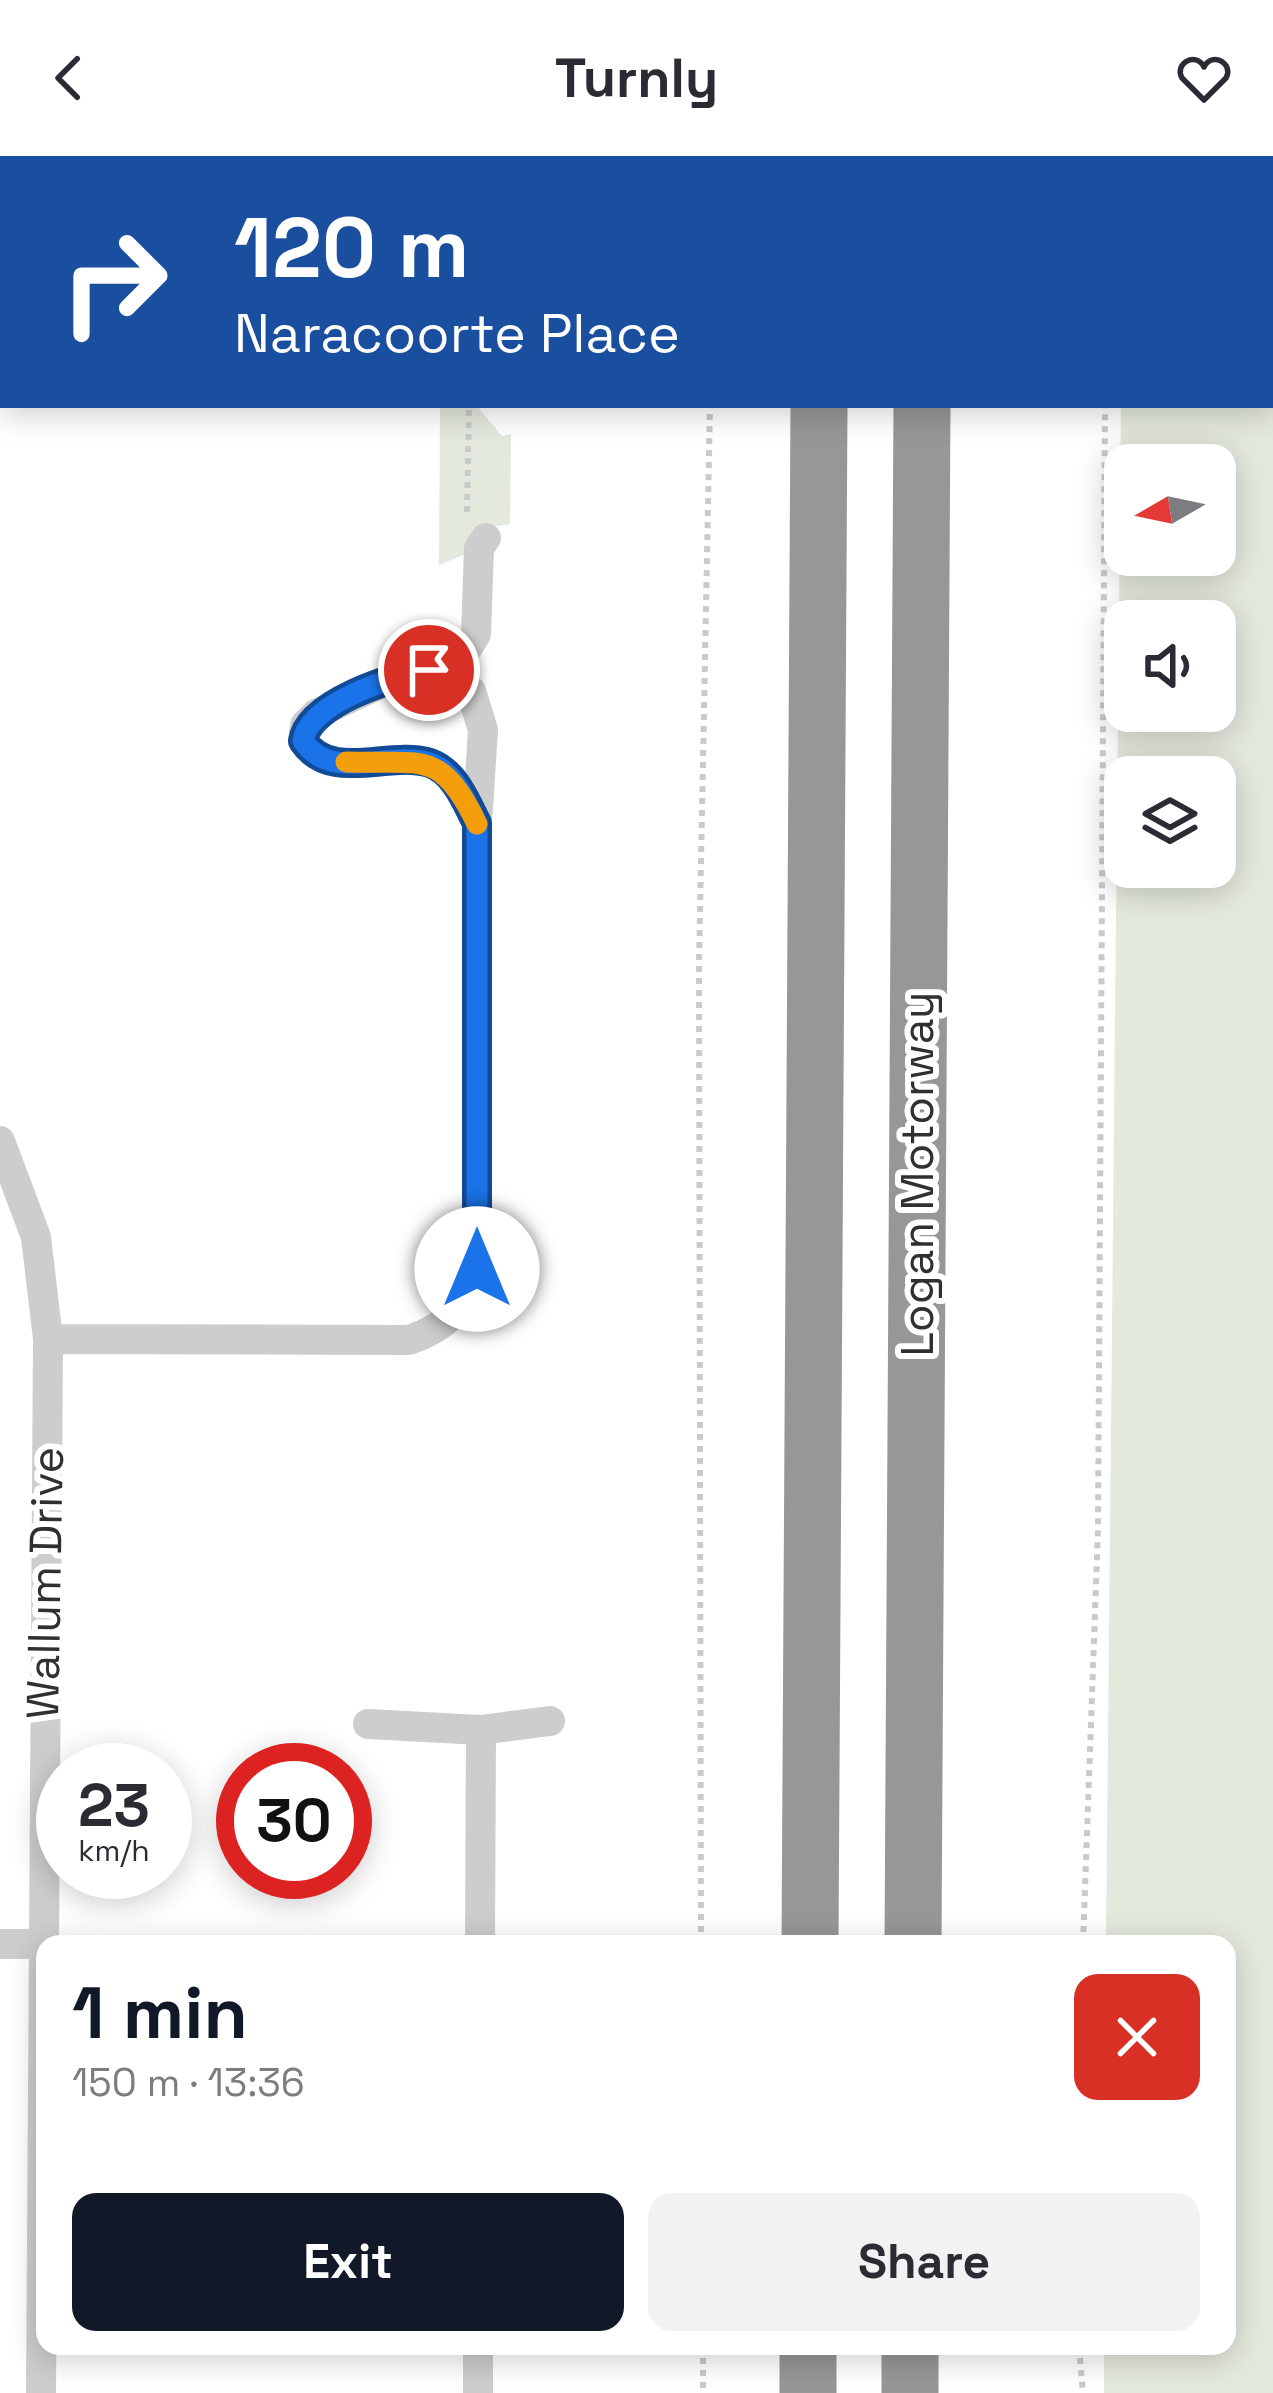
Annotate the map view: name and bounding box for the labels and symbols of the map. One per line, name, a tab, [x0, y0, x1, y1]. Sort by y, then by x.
north arrow	[1104, 444, 1236, 576]
pin	[378, 619, 480, 721]
street label: Logan Motorway	[889, 991, 946, 1357]
position arrow	[414, 1206, 540, 1332]
street label: Wallum Drive	[14, 1446, 76, 1720]
speed limit sign: 30	[216, 1743, 372, 1899]

